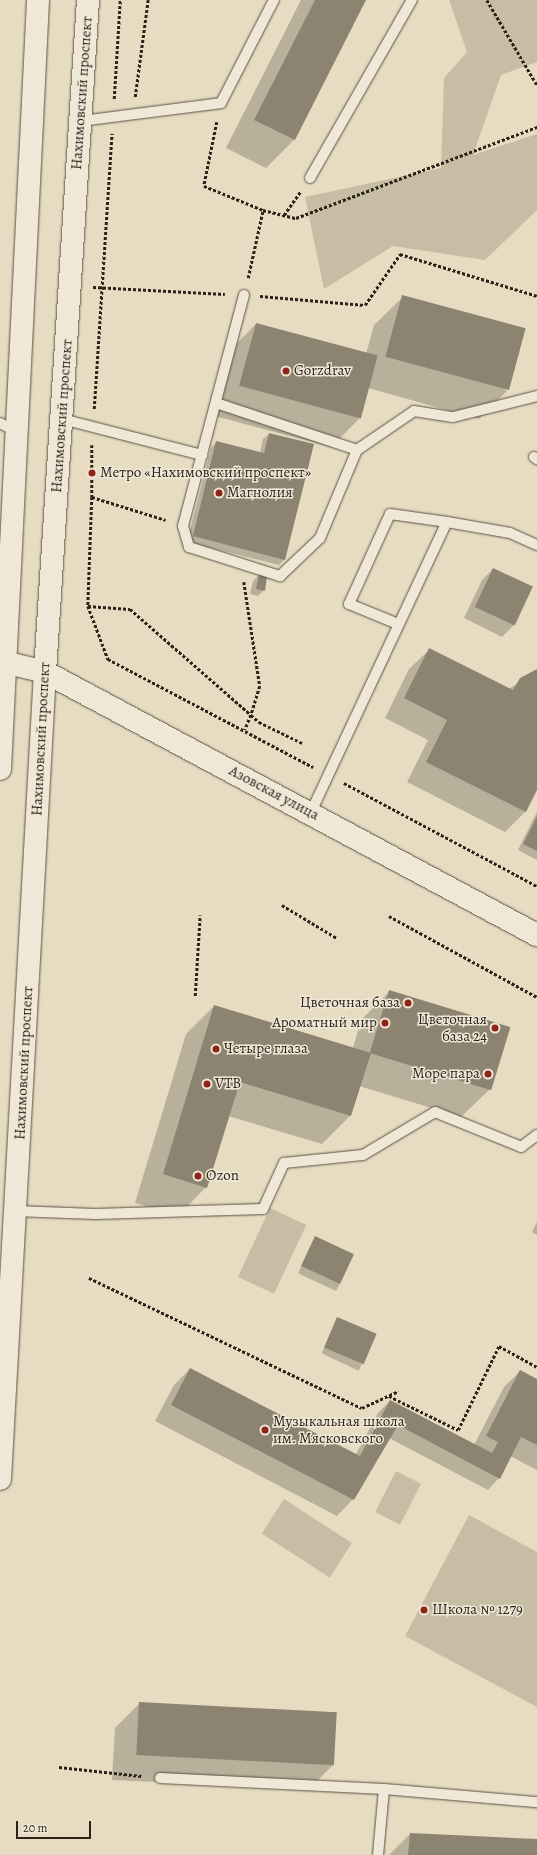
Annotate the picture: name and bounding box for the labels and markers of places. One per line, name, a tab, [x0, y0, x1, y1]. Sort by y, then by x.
place label: Gorzdrav	[294, 362, 351, 380]
marker: Gorzdrav	[281, 366, 291, 376]
place label: Метро «Нахимовский проспект»	[100, 464, 311, 482]
marker: Метро «Нахимовский проспект»	[87, 468, 97, 478]
place label: Магнолия	[227, 484, 293, 502]
marker: Магнолия	[214, 488, 224, 498]
place label: Цветочная база	[300, 994, 400, 1012]
marker: Цветочная база	[403, 998, 413, 1008]
place label: Цветочная база 24	[418, 1010, 487, 1045]
place label: Ароматный мир	[272, 1014, 377, 1032]
marker: Ароматный мир	[380, 1018, 390, 1028]
marker: Цветочная база 24	[490, 1023, 500, 1033]
place label: Четыре глаза	[224, 1040, 308, 1058]
marker: Четыре глаза	[211, 1044, 221, 1054]
place label: Море пара	[412, 1065, 480, 1083]
marker: Море пара	[483, 1069, 493, 1079]
place label: VTB	[215, 1075, 241, 1093]
marker: VTB	[202, 1079, 212, 1089]
place label: Ozon	[206, 1167, 239, 1185]
marker: Ozon	[193, 1171, 203, 1181]
place label: Музыкальная школа им. Мясковского	[273, 1412, 405, 1447]
marker: Музыкальная школа им. Мясковского	[260, 1425, 270, 1435]
place label: Школа № 1279	[432, 1601, 523, 1619]
marker: Школа № 1279	[419, 1605, 429, 1615]

